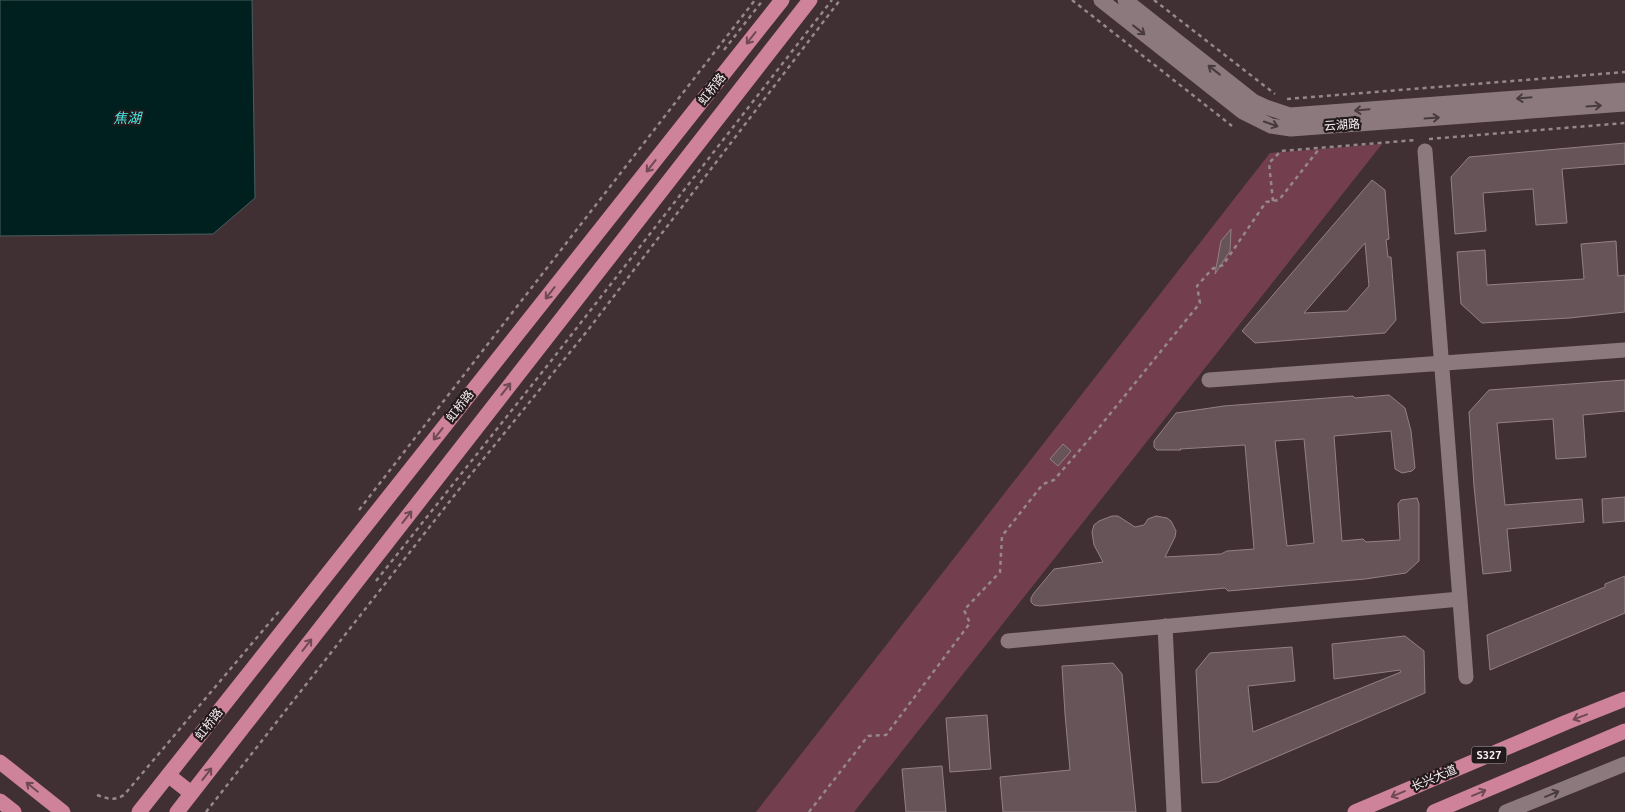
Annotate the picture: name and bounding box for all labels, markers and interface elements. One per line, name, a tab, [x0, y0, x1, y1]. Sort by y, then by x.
one-way arrow	[1132, 25, 1145, 36]
one-way arrow	[746, 31, 757, 44]
one-way arrow	[1207, 64, 1220, 75]
street label: 虹桥路	[695, 71, 728, 107]
one-way arrow	[1516, 93, 1532, 102]
one-way arrow	[1586, 101, 1602, 111]
one-way arrow	[1354, 106, 1370, 115]
water label: 焦湖	[113, 110, 143, 126]
one-way arrow	[1424, 114, 1440, 123]
street label: 云湖路	[1324, 117, 1360, 132]
one-way arrow	[1262, 120, 1278, 129]
one-way arrow	[645, 159, 656, 172]
one-way arrow	[544, 286, 555, 299]
one-way arrow	[501, 383, 512, 396]
street label: 虹桥路	[443, 388, 476, 424]
one-way arrow	[433, 427, 443, 441]
one-way arrow	[401, 511, 412, 524]
one-way arrow	[301, 639, 312, 652]
street label: 虹桥路	[192, 706, 225, 742]
one-way arrow	[1572, 713, 1587, 722]
road number: S327	[1472, 746, 1506, 764]
street label: 长兴大道	[1409, 762, 1458, 793]
one-way arrow	[201, 767, 212, 780]
one-way arrow	[25, 781, 38, 792]
one-way arrow	[1471, 787, 1486, 797]
one-way arrow	[1391, 789, 1406, 799]
one-way arrow	[1544, 789, 1559, 798]

